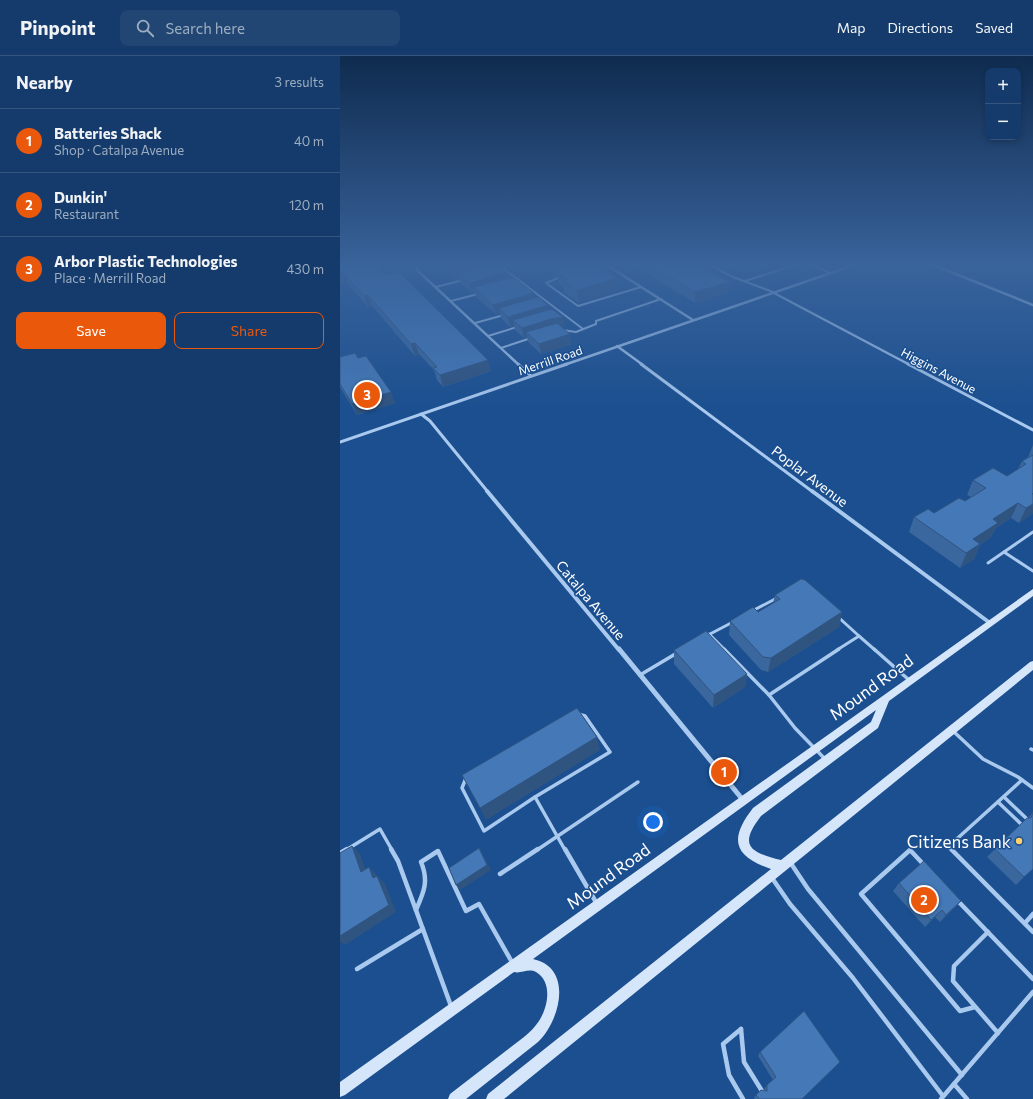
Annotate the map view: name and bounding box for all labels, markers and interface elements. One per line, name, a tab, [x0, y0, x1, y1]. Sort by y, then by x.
search box	[120, 10, 400, 46]
text: Pinpoint	[20, 16, 96, 39]
icon: search	[134, 17, 156, 39]
text: Search here	[166, 19, 245, 37]
text: Map	[837, 19, 866, 36]
text: Directions	[888, 19, 953, 36]
text: Saved	[975, 19, 1013, 36]
map controls	[985, 68, 1021, 140]
button: +	[985, 68, 1021, 104]
text: Nearby	[16, 72, 73, 93]
text: 3 results	[275, 74, 324, 90]
button: −	[985, 104, 1021, 140]
text: Batteries Shack	[54, 124, 162, 142]
text: 1	[26, 133, 32, 149]
text: 40 m	[294, 133, 324, 149]
text: Shop · Catalpa Avenue	[54, 142, 184, 158]
text: Dunkin'	[54, 188, 107, 206]
text: 2	[25, 197, 33, 213]
text: 120 m	[289, 197, 324, 213]
text: Restaurant	[54, 206, 119, 222]
text: Arbor Plastic Technologies	[54, 252, 238, 270]
text: 3	[25, 261, 33, 277]
text: 430 m	[286, 261, 324, 277]
text: Place · Merrill Road	[54, 270, 166, 286]
button: Save	[16, 312, 166, 349]
button: Share	[174, 312, 324, 349]
street label: Merrill Road	[516, 342, 584, 378]
street label: Higgins Avenue	[899, 344, 979, 396]
pin: 3	[354, 380, 380, 410]
street label: Poplar Avenue	[769, 442, 851, 510]
street label: Catalpa Avenue	[553, 557, 629, 643]
street label: Mound Road	[825, 650, 917, 724]
pin: 1	[711, 757, 737, 787]
your location	[643, 812, 663, 832]
place label: Citizens Bank	[907, 831, 1011, 852]
marker: Citizens Bank	[1014, 836, 1024, 846]
street label: Mound Road	[562, 839, 654, 913]
pin: 2	[911, 885, 937, 915]

